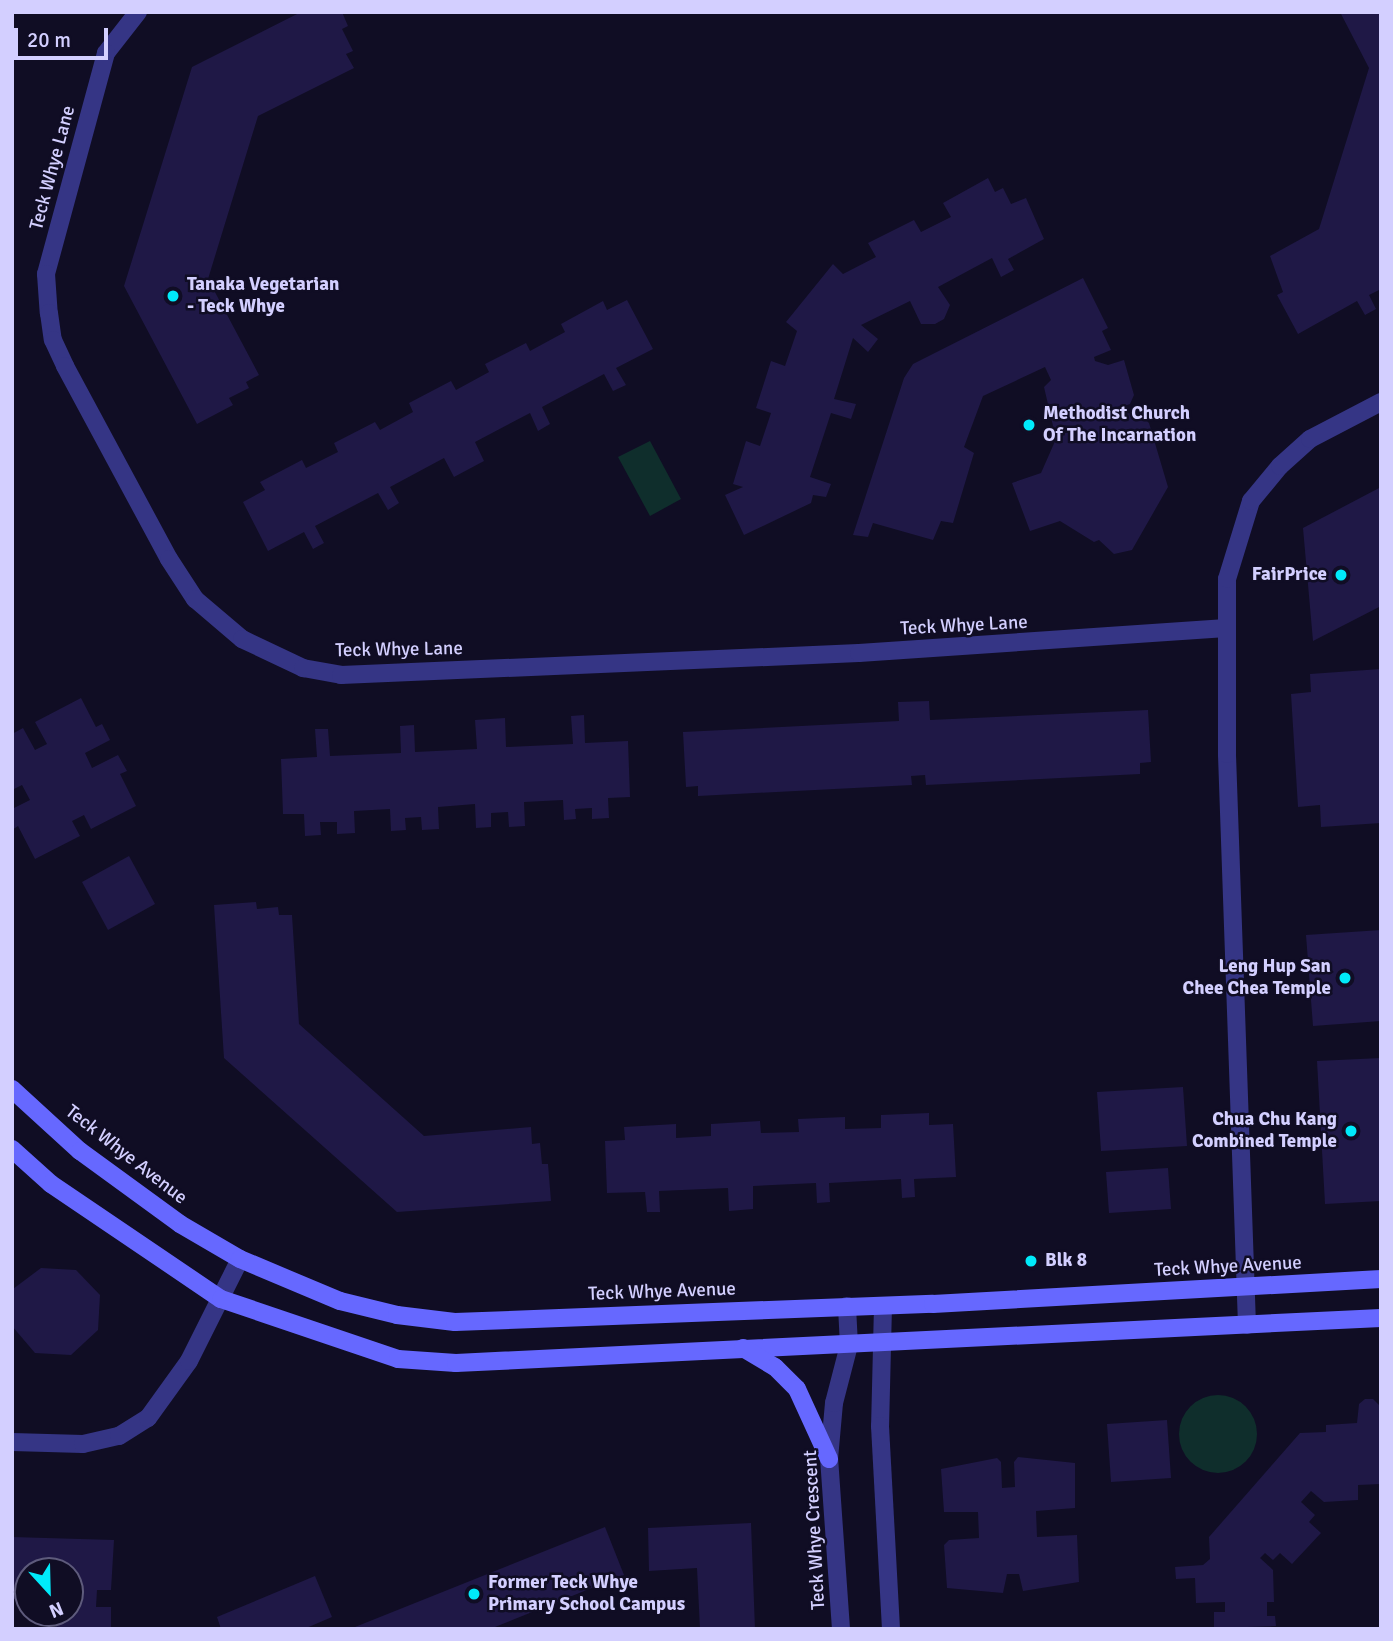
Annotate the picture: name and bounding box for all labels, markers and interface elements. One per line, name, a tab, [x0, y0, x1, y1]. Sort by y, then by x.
scale bar	[18, 14, 112, 58]
text: 20 m	[27, 27, 71, 53]
street label: Teck Whye Lane	[25, 103, 81, 233]
place label: Tanaka Vegetarian - Teck Whye	[187, 274, 339, 318]
marker: Tanaka Vegetarian - Teck Whye	[165, 288, 181, 304]
place label: Methodist Church Of The Incarnation	[1043, 403, 1196, 447]
marker: Methodist Church Of The Incarnation	[1021, 417, 1037, 433]
place label: FairPrice	[1252, 564, 1327, 586]
marker: FairPrice	[1333, 567, 1349, 583]
street label: Teck Whye Lane	[900, 611, 1028, 641]
street label: Teck Whye Lane	[335, 637, 463, 663]
place label: Leng Hup San Chee Chea Temple	[1183, 956, 1331, 1000]
marker: Leng Hup San Chee Chea Temple	[1337, 970, 1353, 986]
street label: Teck Whye Avenue	[61, 1100, 191, 1210]
place label: Chua Chu Kang Combined Temple	[1192, 1109, 1337, 1153]
marker: Chua Chu Kang Combined Temple	[1343, 1123, 1359, 1139]
place label: Blk 8	[1045, 1250, 1087, 1272]
street label: Teck Whye Avenue	[1154, 1252, 1302, 1282]
marker: Blk 8	[1023, 1253, 1039, 1269]
street label: Teck Whye Avenue	[588, 1278, 736, 1306]
street label: Teck Whye Crescent	[799, 1450, 831, 1610]
north arrow	[14, 1557, 84, 1627]
place label: Former Teck Whye Primary School Campus	[488, 1572, 685, 1616]
marker: Former Teck Whye Primary School Campus	[466, 1586, 482, 1602]
text: N	[45, 1596, 67, 1623]

